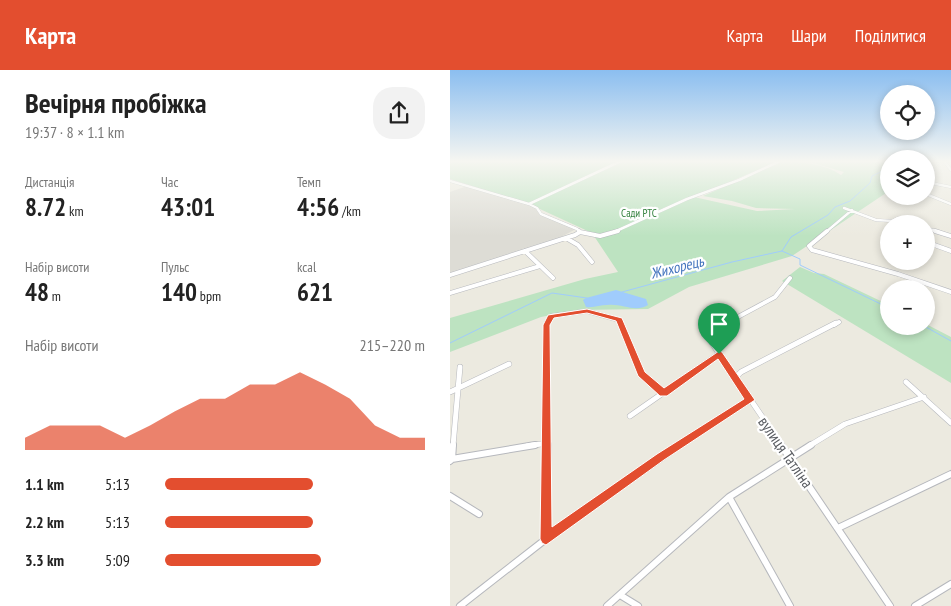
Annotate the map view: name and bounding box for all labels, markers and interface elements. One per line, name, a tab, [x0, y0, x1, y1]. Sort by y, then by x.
text: Карта	[25, 20, 76, 51]
text: Карта	[727, 24, 763, 47]
text: Шари	[791, 24, 827, 47]
text: Поділитися	[855, 24, 926, 47]
text: Вечірня пробіжка	[25, 84, 207, 121]
map controls	[880, 85, 935, 335]
button: locate	[880, 85, 935, 140]
button: share	[373, 87, 425, 139]
text: 19:37 · 8 × 1.1 km	[25, 122, 125, 142]
button: layers	[880, 150, 935, 205]
text: Дистанція	[25, 173, 74, 191]
text: Час	[161, 173, 178, 191]
text: Темп	[297, 173, 321, 191]
text: 8.72	[25, 191, 66, 223]
text: 43:01	[161, 191, 215, 223]
text: 4:56	[297, 191, 339, 223]
text: km	[66, 202, 84, 220]
text: /km	[339, 202, 361, 220]
park label: Сади РТС	[621, 206, 657, 220]
button: +	[880, 215, 935, 270]
water label: Жихорець	[648, 251, 707, 283]
text: Набір висоти	[25, 258, 89, 276]
text: Пульс	[161, 258, 189, 276]
text: kcal	[297, 258, 316, 276]
text: 48	[25, 276, 49, 308]
text: 140	[161, 276, 197, 308]
text: 621	[297, 276, 333, 308]
button: −	[880, 280, 935, 335]
text: m	[49, 287, 61, 305]
text: bpm	[197, 287, 221, 305]
pin	[698, 303, 740, 354]
icon: arrive	[705, 310, 733, 338]
text: Набір висоти	[25, 335, 98, 355]
text: 215–220 m	[360, 335, 425, 355]
street label: вулиця Татліна	[754, 413, 818, 491]
text: 1.1 km	[25, 474, 64, 494]
text: 5:13	[105, 474, 130, 494]
text: 2.2 km	[25, 512, 64, 532]
text: 5:13	[105, 512, 130, 532]
text: 3.3 km	[25, 550, 64, 570]
text: 5:09	[105, 550, 130, 570]

